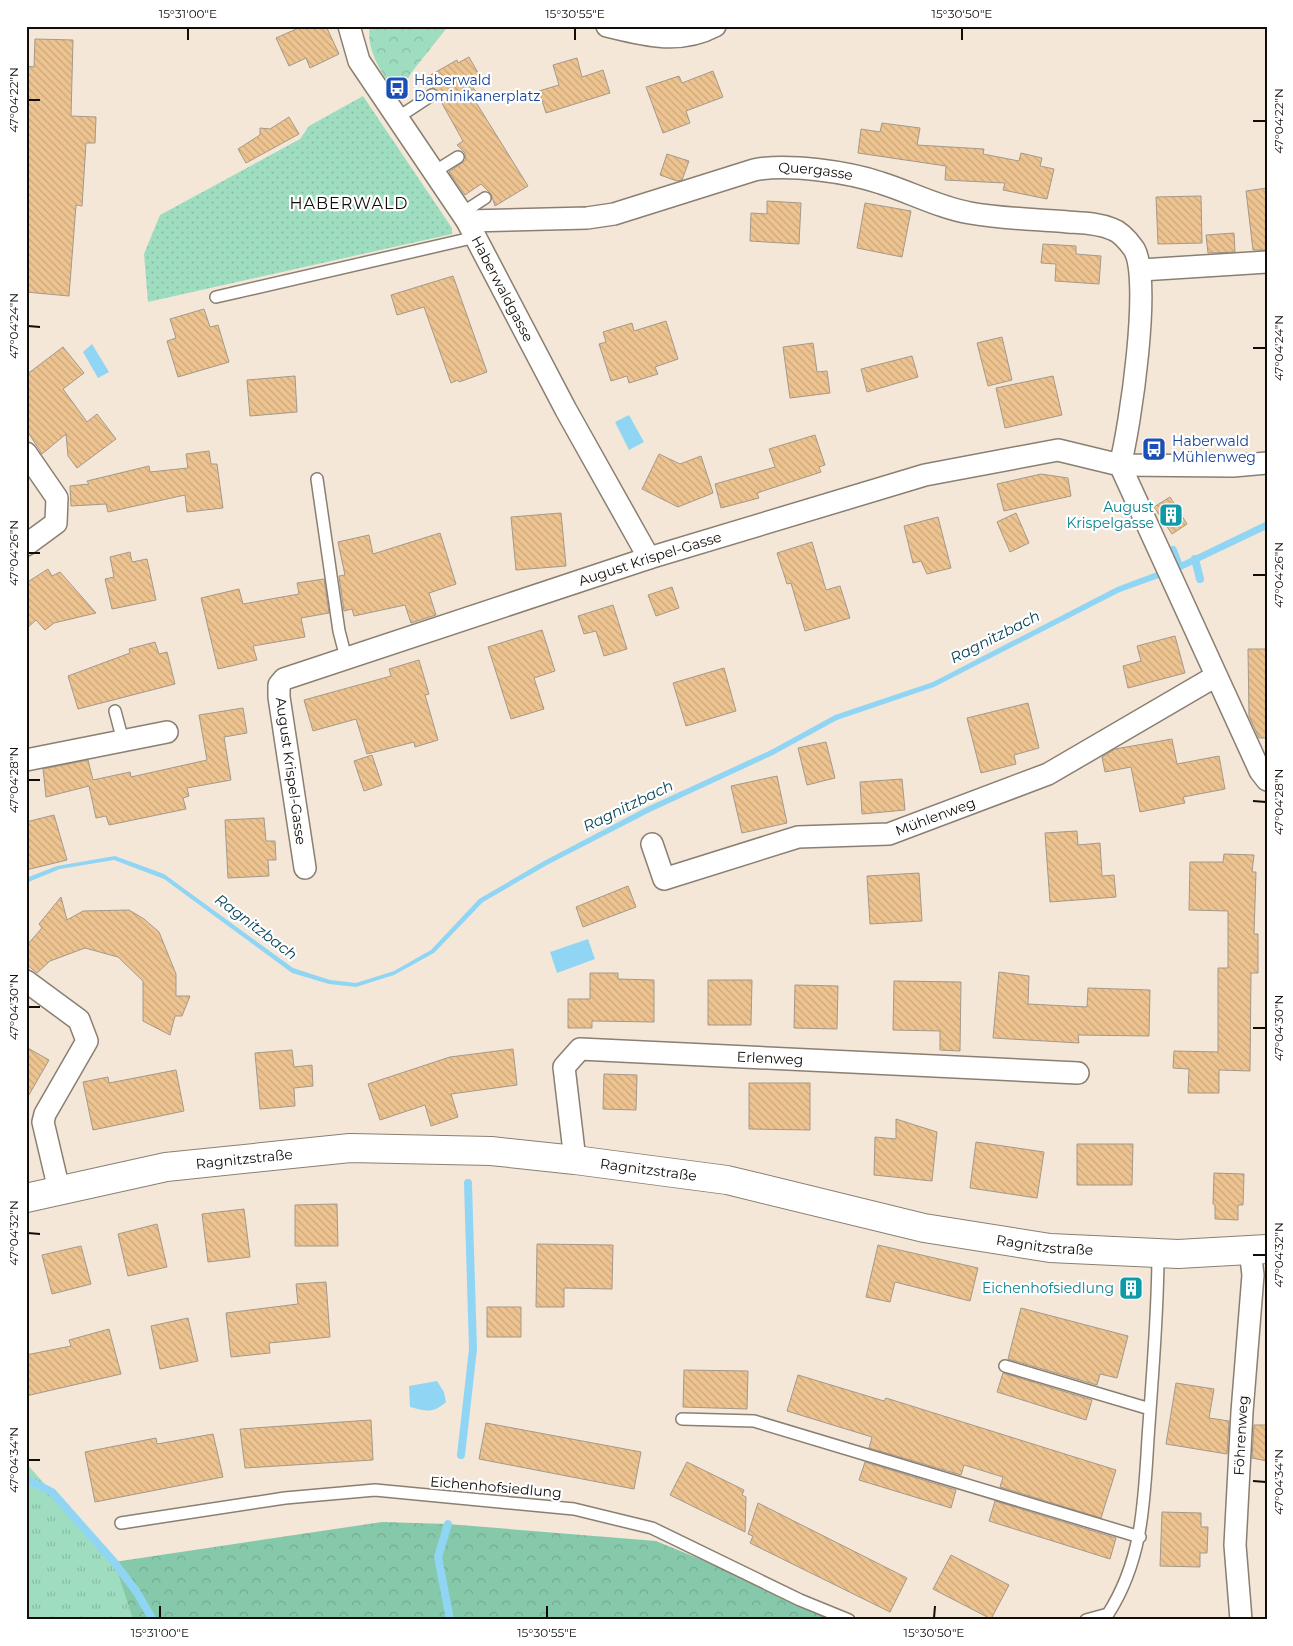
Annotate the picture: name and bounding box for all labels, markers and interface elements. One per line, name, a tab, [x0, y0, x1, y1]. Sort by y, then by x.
text: 15°31'00"E	[159, 6, 217, 21]
text: 15°30'55"E	[545, 6, 605, 21]
text: 15°30'50"E	[932, 6, 992, 21]
text: 47°04'22"N	[6, 67, 21, 133]
place label: Haberwald Dominikanerplatz	[414, 71, 540, 105]
bus stop icon: Haberwald Dominikanerplatz	[384, 75, 410, 101]
text: 47°04'22"N	[1271, 88, 1286, 154]
street label: Quergasse	[778, 158, 855, 184]
district label: HABERWALD	[289, 194, 409, 213]
street label: Haberwaldgasse	[467, 233, 538, 345]
text: 47°04'24"N	[6, 293, 21, 359]
text: 47°04'24"N	[1271, 315, 1286, 381]
place label: Haberwald Mühlenweg	[1172, 432, 1256, 466]
bus stop icon: Haberwald Mühlenweg	[1141, 436, 1167, 462]
place label: August Krispelgasse	[1066, 498, 1154, 532]
building icon: August Krispelgasse	[1158, 502, 1184, 528]
text: 47°04'26"N	[6, 520, 21, 586]
street label: August Krispel-Gasse	[576, 528, 724, 590]
text: 47°04'26"N	[1271, 542, 1286, 608]
water label: Ragnitzbach	[947, 606, 1043, 667]
street label: August Krispel-Gasse	[272, 696, 310, 846]
text: 47°04'28"N	[6, 747, 21, 813]
text: 47°04'28"N	[1271, 769, 1286, 835]
water label: Ragnitzbach	[580, 776, 676, 836]
street label: Mühlenweg	[893, 793, 978, 840]
water label: Ragnitzbach	[211, 890, 301, 964]
text: 47°04'30"N	[6, 974, 21, 1040]
text: 47°04'30"N	[1271, 995, 1286, 1061]
street label: Erlenweg	[736, 1048, 804, 1069]
street label: Ragnitzstraße	[195, 1145, 294, 1173]
street label: Ragnitzstraße	[599, 1154, 698, 1185]
text: 47°04'32"N	[6, 1200, 21, 1266]
text: 47°04'32"N	[1271, 1222, 1286, 1288]
street label: Ragnitzstraße	[995, 1231, 1094, 1259]
building icon: Eichenhofsiedlung	[1118, 1275, 1144, 1301]
place label: Eichenhofsiedlung	[982, 1279, 1114, 1297]
street label: Föhrenweg	[1230, 1395, 1252, 1476]
text: 47°04'34"N	[6, 1427, 21, 1493]
text: 47°04'34"N	[1271, 1449, 1286, 1515]
street label: Eichenhofsiedlung	[429, 1472, 563, 1502]
text: 15°31'00"E	[131, 1625, 189, 1640]
text: 15°30'55"E	[517, 1625, 577, 1640]
text: 15°30'50"E	[904, 1625, 964, 1640]

